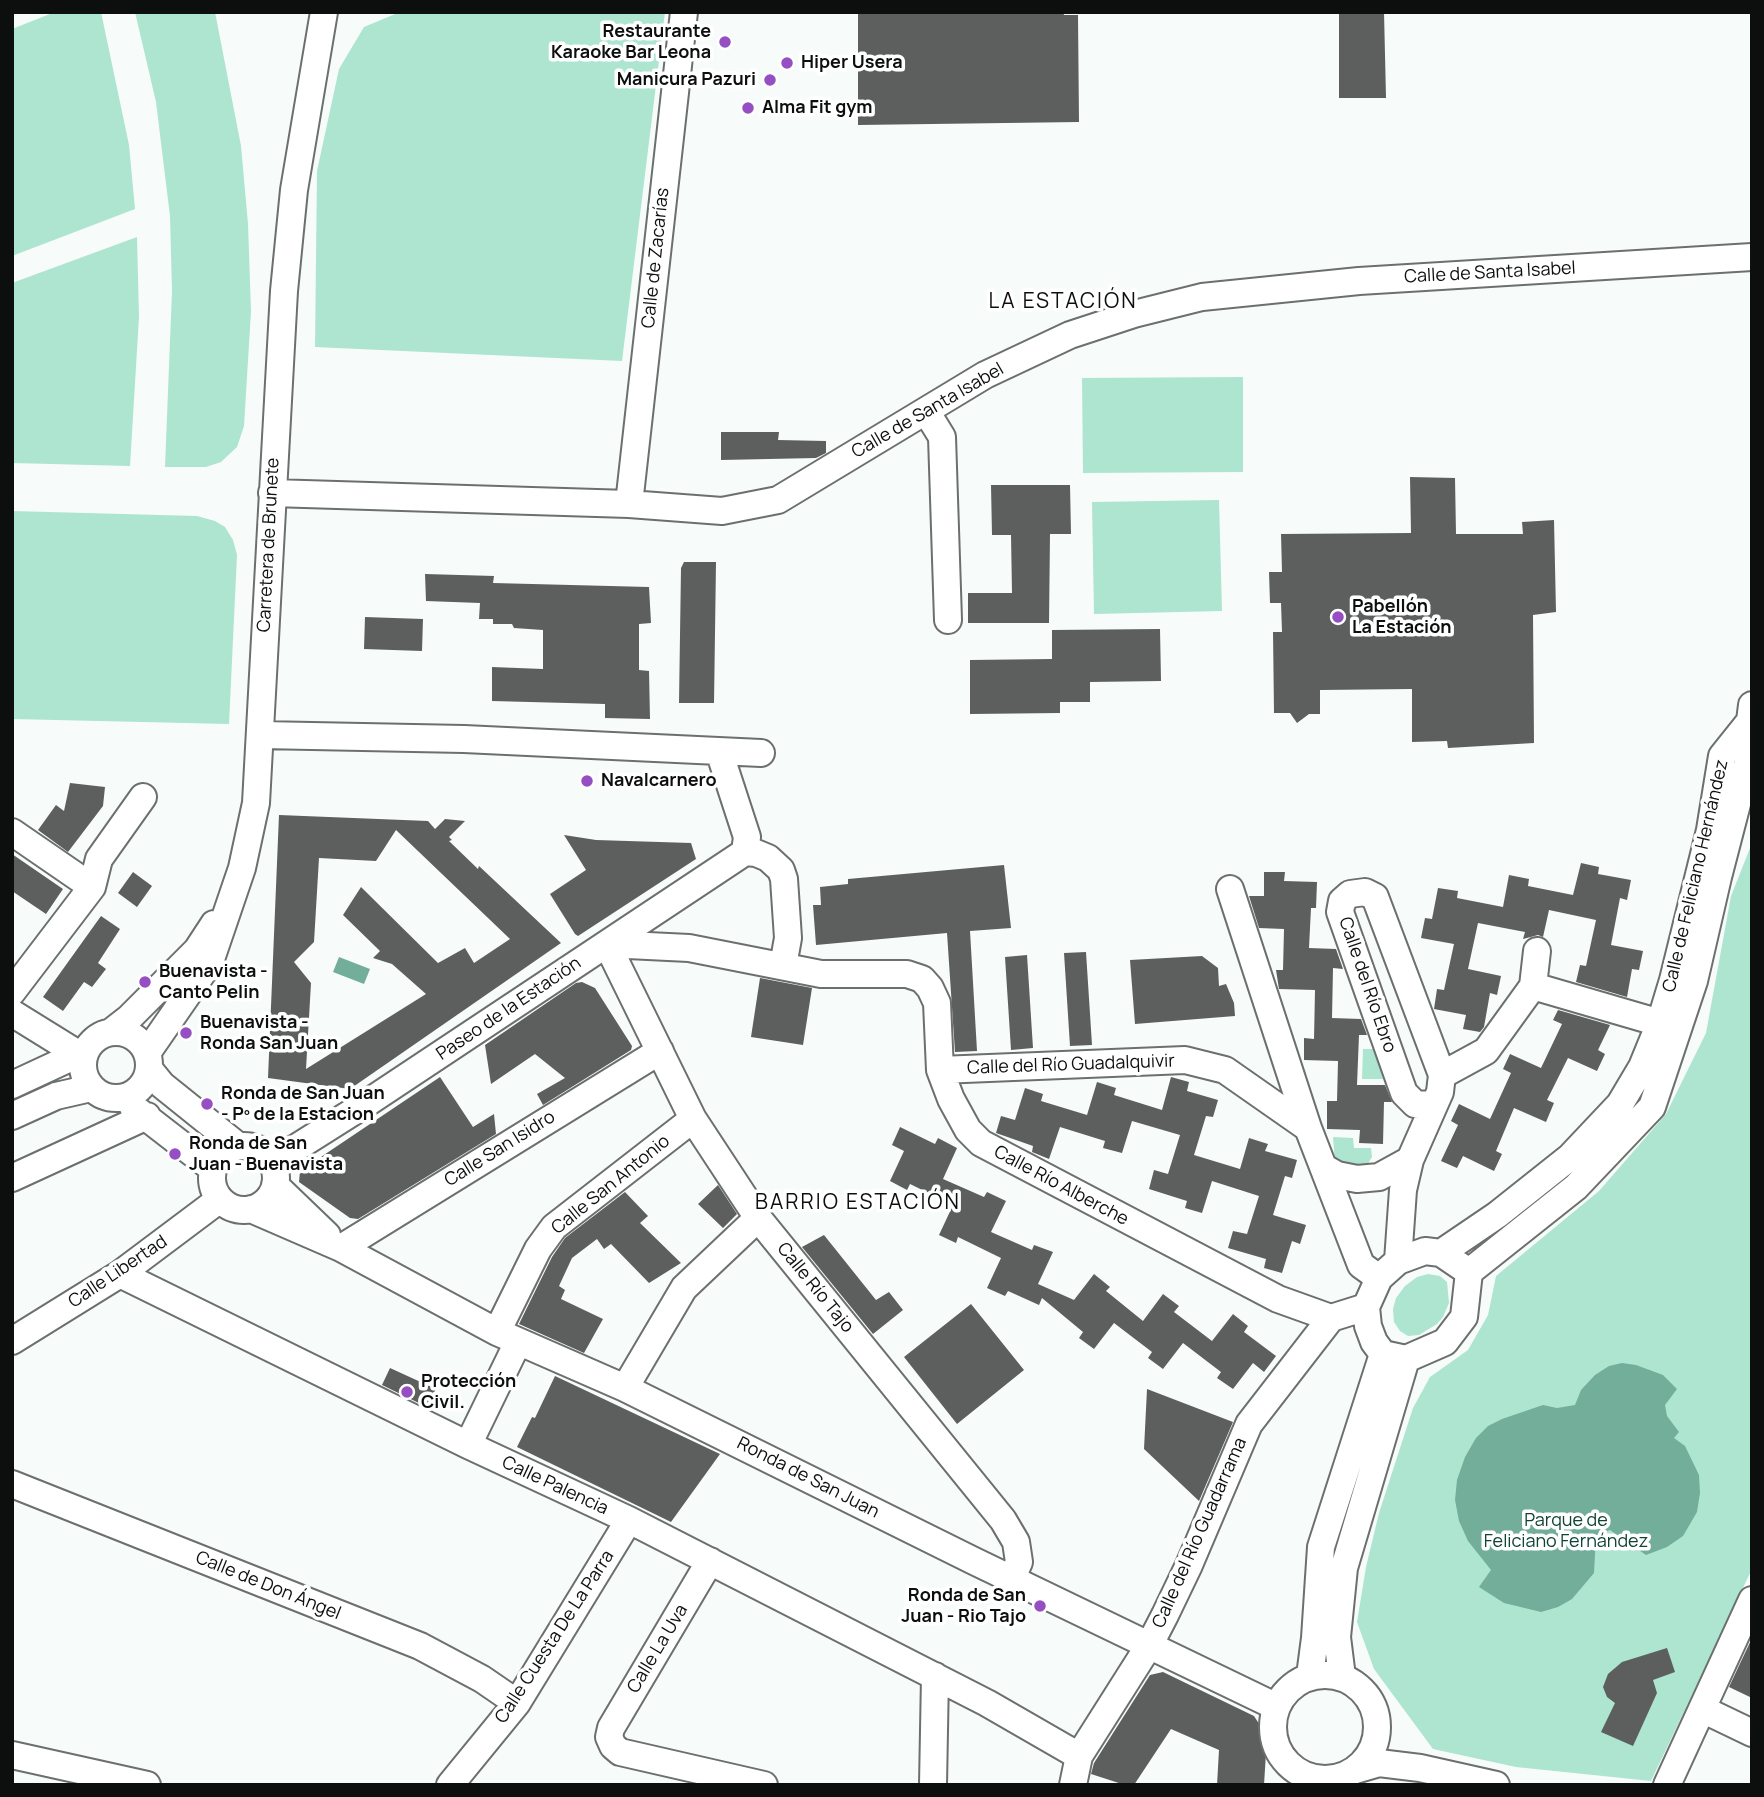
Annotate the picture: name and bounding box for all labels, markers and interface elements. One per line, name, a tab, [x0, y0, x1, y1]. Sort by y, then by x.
place label: Restaurante Karaoke Bar Leona	[551, 21, 711, 64]
marker: Restaurante Karaoke Bar Leona	[717, 34, 733, 50]
place label: Hiper Usera	[801, 52, 903, 74]
marker: Hiper Usera	[779, 55, 795, 71]
place label: Manicura Pazuri	[617, 69, 756, 91]
marker: Manicura Pazuri	[762, 72, 778, 88]
place label: Alma Fit gym	[762, 97, 872, 119]
marker: Alma Fit gym	[740, 100, 756, 116]
street label: Calle de Zacarías	[638, 187, 674, 329]
street label: Calle de Santa Isabel	[1404, 258, 1576, 288]
district label: LA ESTACIÓN	[990, 289, 1136, 315]
street label: Calle de Santa Isabel	[848, 359, 1008, 463]
street label: Carretera de Brunete	[254, 457, 284, 633]
place label: Pabellón La Estación	[1352, 596, 1452, 638]
marker: Pabellón La Estación	[1330, 609, 1346, 625]
street label: Calle de Feliciano Hernández	[1659, 758, 1733, 994]
place label: Navalcarnero	[601, 770, 717, 792]
marker: Navalcarnero	[579, 773, 595, 789]
street label: Calle del Río Ebro	[1334, 914, 1400, 1056]
street label: Paseo de la Estación	[433, 953, 585, 1065]
place label: Buenavista - Canto Pelin	[159, 961, 268, 1004]
marker: Buenavista - Canto Pelin	[137, 974, 153, 990]
place label: Buenavista - Ronda San Juan	[200, 1012, 338, 1054]
marker: Buenavista - Ronda San Juan	[178, 1025, 194, 1041]
street label: Calle del Río Guadalquivir	[967, 1051, 1175, 1079]
place label: Ronda de San Juan - Pº de la Estacion	[221, 1083, 385, 1126]
marker: Ronda de San Juan - Pº de la Estacion	[199, 1096, 215, 1112]
street label: Calle San Isidro	[441, 1106, 559, 1192]
street label: Calle San Antonio	[548, 1131, 674, 1239]
place label: Ronda de San Juan - Buenavista	[189, 1133, 343, 1176]
street label: Calle Río Alberche	[990, 1141, 1132, 1231]
marker: Ronda de San Juan - Buenavista	[167, 1146, 183, 1162]
district label: BARRIO ESTACIÓN	[757, 1190, 959, 1216]
street label: Calle Libertad	[65, 1231, 171, 1313]
street label: Calle Río Tajo	[772, 1239, 858, 1337]
place label: Protección Civil.	[421, 1371, 516, 1414]
marker: Protección Civil.	[399, 1384, 415, 1400]
street label: Ronda de San Juan	[733, 1433, 883, 1523]
street label: Calle del Río Guadarrama	[1148, 1434, 1252, 1632]
street label: Calle Palencia	[498, 1452, 612, 1520]
park label: Parque de Feliciano Fernández	[1484, 1510, 1648, 1552]
street label: Calle Cuesta De La Parra	[491, 1546, 619, 1728]
street label: Calle de Don Ángel	[192, 1547, 344, 1625]
place label: Ronda de San Juan - Rio Tajo	[901, 1585, 1026, 1628]
marker: Ronda de San Juan - Rio Tajo	[1032, 1598, 1048, 1614]
street label: Calle La Uva	[623, 1601, 693, 1697]

